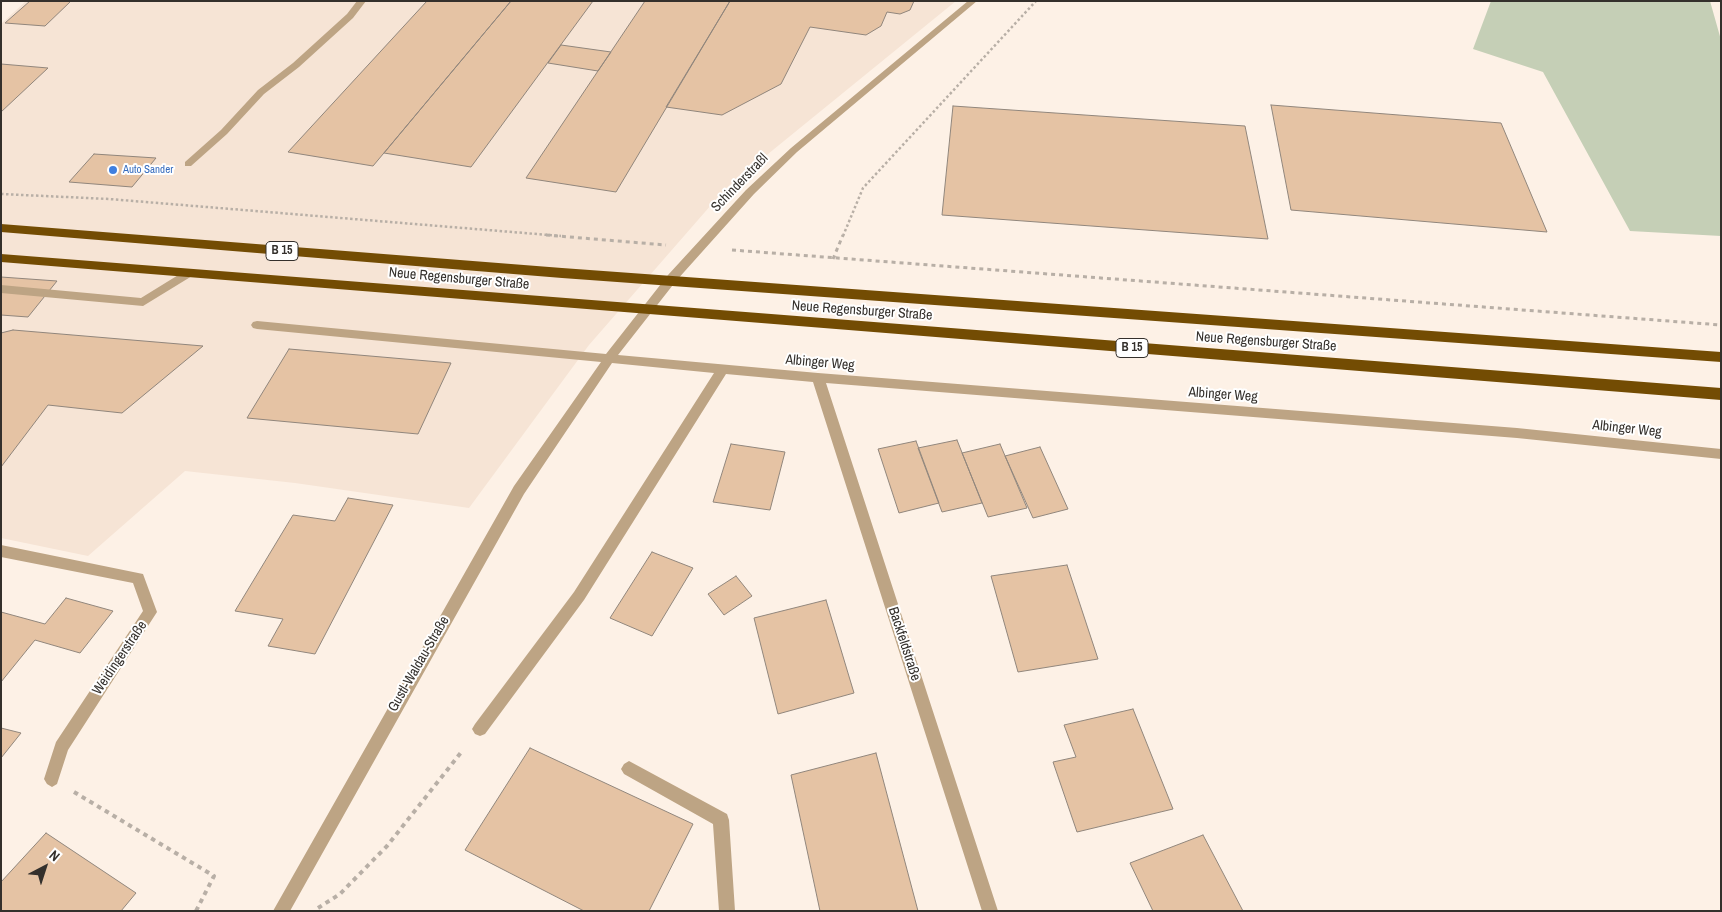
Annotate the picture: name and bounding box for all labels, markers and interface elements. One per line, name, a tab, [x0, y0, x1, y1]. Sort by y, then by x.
street label: Schinderstraßl	[708, 150, 772, 216]
place label: Auto Sander	[123, 163, 173, 177]
marker: Auto Sander	[107, 164, 119, 176]
road number: B 15	[266, 242, 298, 260]
street label: Neue Regensburger Straße	[388, 264, 530, 294]
street label: Neue Regensburger Straße	[791, 298, 933, 324]
street label: Neue Regensburger Straße	[1195, 329, 1337, 355]
road number: B 15	[1116, 338, 1148, 358]
street label: Albinger Weg	[785, 352, 855, 374]
street label: Albinger Weg	[1188, 384, 1258, 406]
street label: Albinger Weg	[1592, 417, 1662, 441]
street label: Backfeldstraße	[884, 605, 924, 683]
street label: Gustl-Waldau-Straße	[385, 613, 453, 715]
street label: Weidingerstraße	[89, 618, 151, 698]
north arrow	[20, 842, 70, 892]
text: N	[46, 846, 64, 865]

